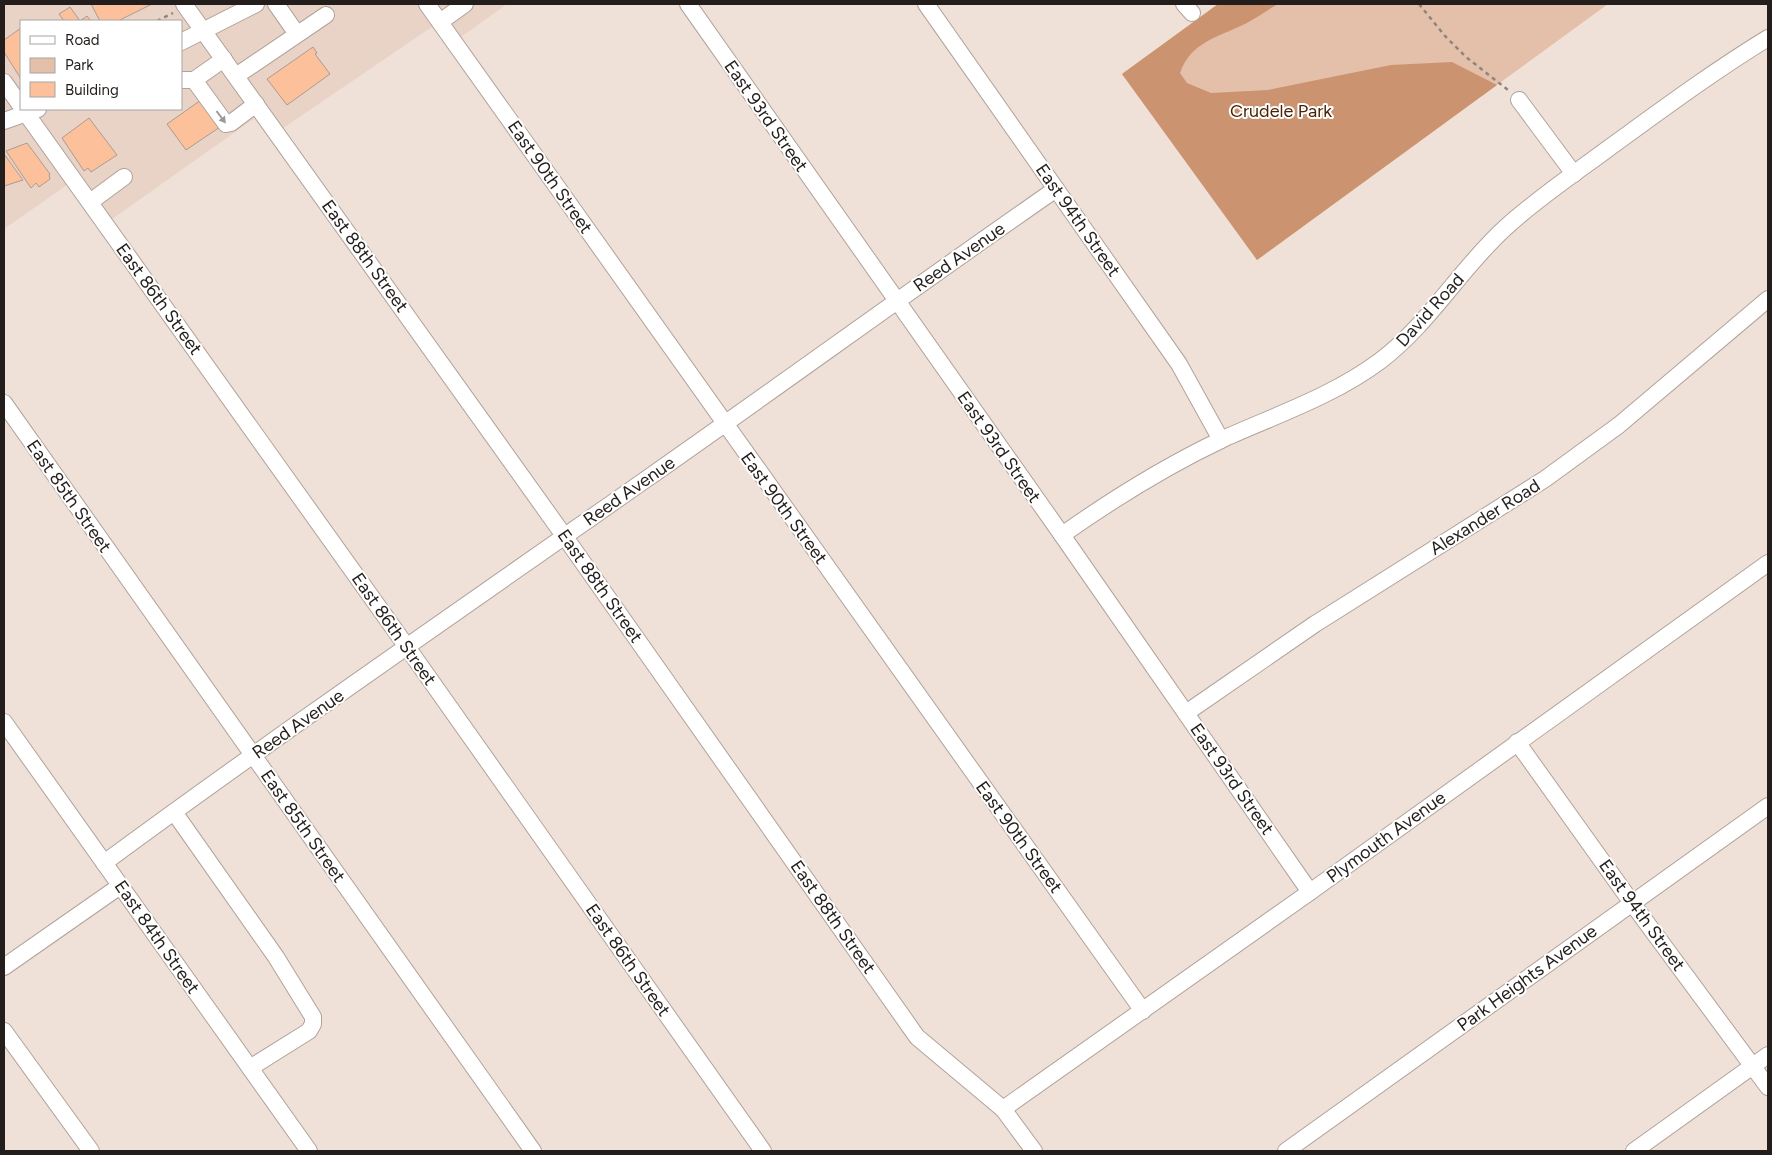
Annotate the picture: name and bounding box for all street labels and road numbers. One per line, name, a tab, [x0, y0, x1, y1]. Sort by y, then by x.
street label: East 93rd Street	[719, 56, 813, 176]
street label: East 90th Street	[503, 116, 597, 238]
street label: East 94th Street	[1031, 159, 1125, 281]
street label: East 88th Street	[317, 196, 413, 317]
street label: Reed Avenue	[909, 217, 1009, 297]
street label: East 86th Street	[111, 239, 207, 359]
street label: David Road	[1391, 269, 1469, 351]
street label: East 93rd Street	[952, 387, 1046, 507]
street label: East 85th Street	[22, 435, 116, 557]
street label: East 90th Street	[736, 448, 832, 568]
street label: Reed Avenue	[579, 451, 679, 531]
street label: Alexander Road	[1426, 474, 1544, 560]
street label: East 88th Street	[553, 525, 647, 647]
street label: East 86th Street	[347, 568, 441, 690]
street label: Reed Avenue	[248, 684, 348, 764]
street label: East 93rd Street	[1185, 719, 1279, 839]
street label: East 85th Street	[256, 765, 350, 887]
street label: East 90th Street	[971, 777, 1067, 897]
street label: Plymouth Avenue	[1322, 786, 1450, 888]
street label: East 94th Street	[1594, 855, 1690, 975]
street label: East 88th Street	[786, 856, 880, 978]
street label: East 84th Street	[110, 876, 204, 998]
street label: East 86th Street	[581, 899, 675, 1021]
street label: Park Heights Avenue	[1453, 920, 1601, 1036]

